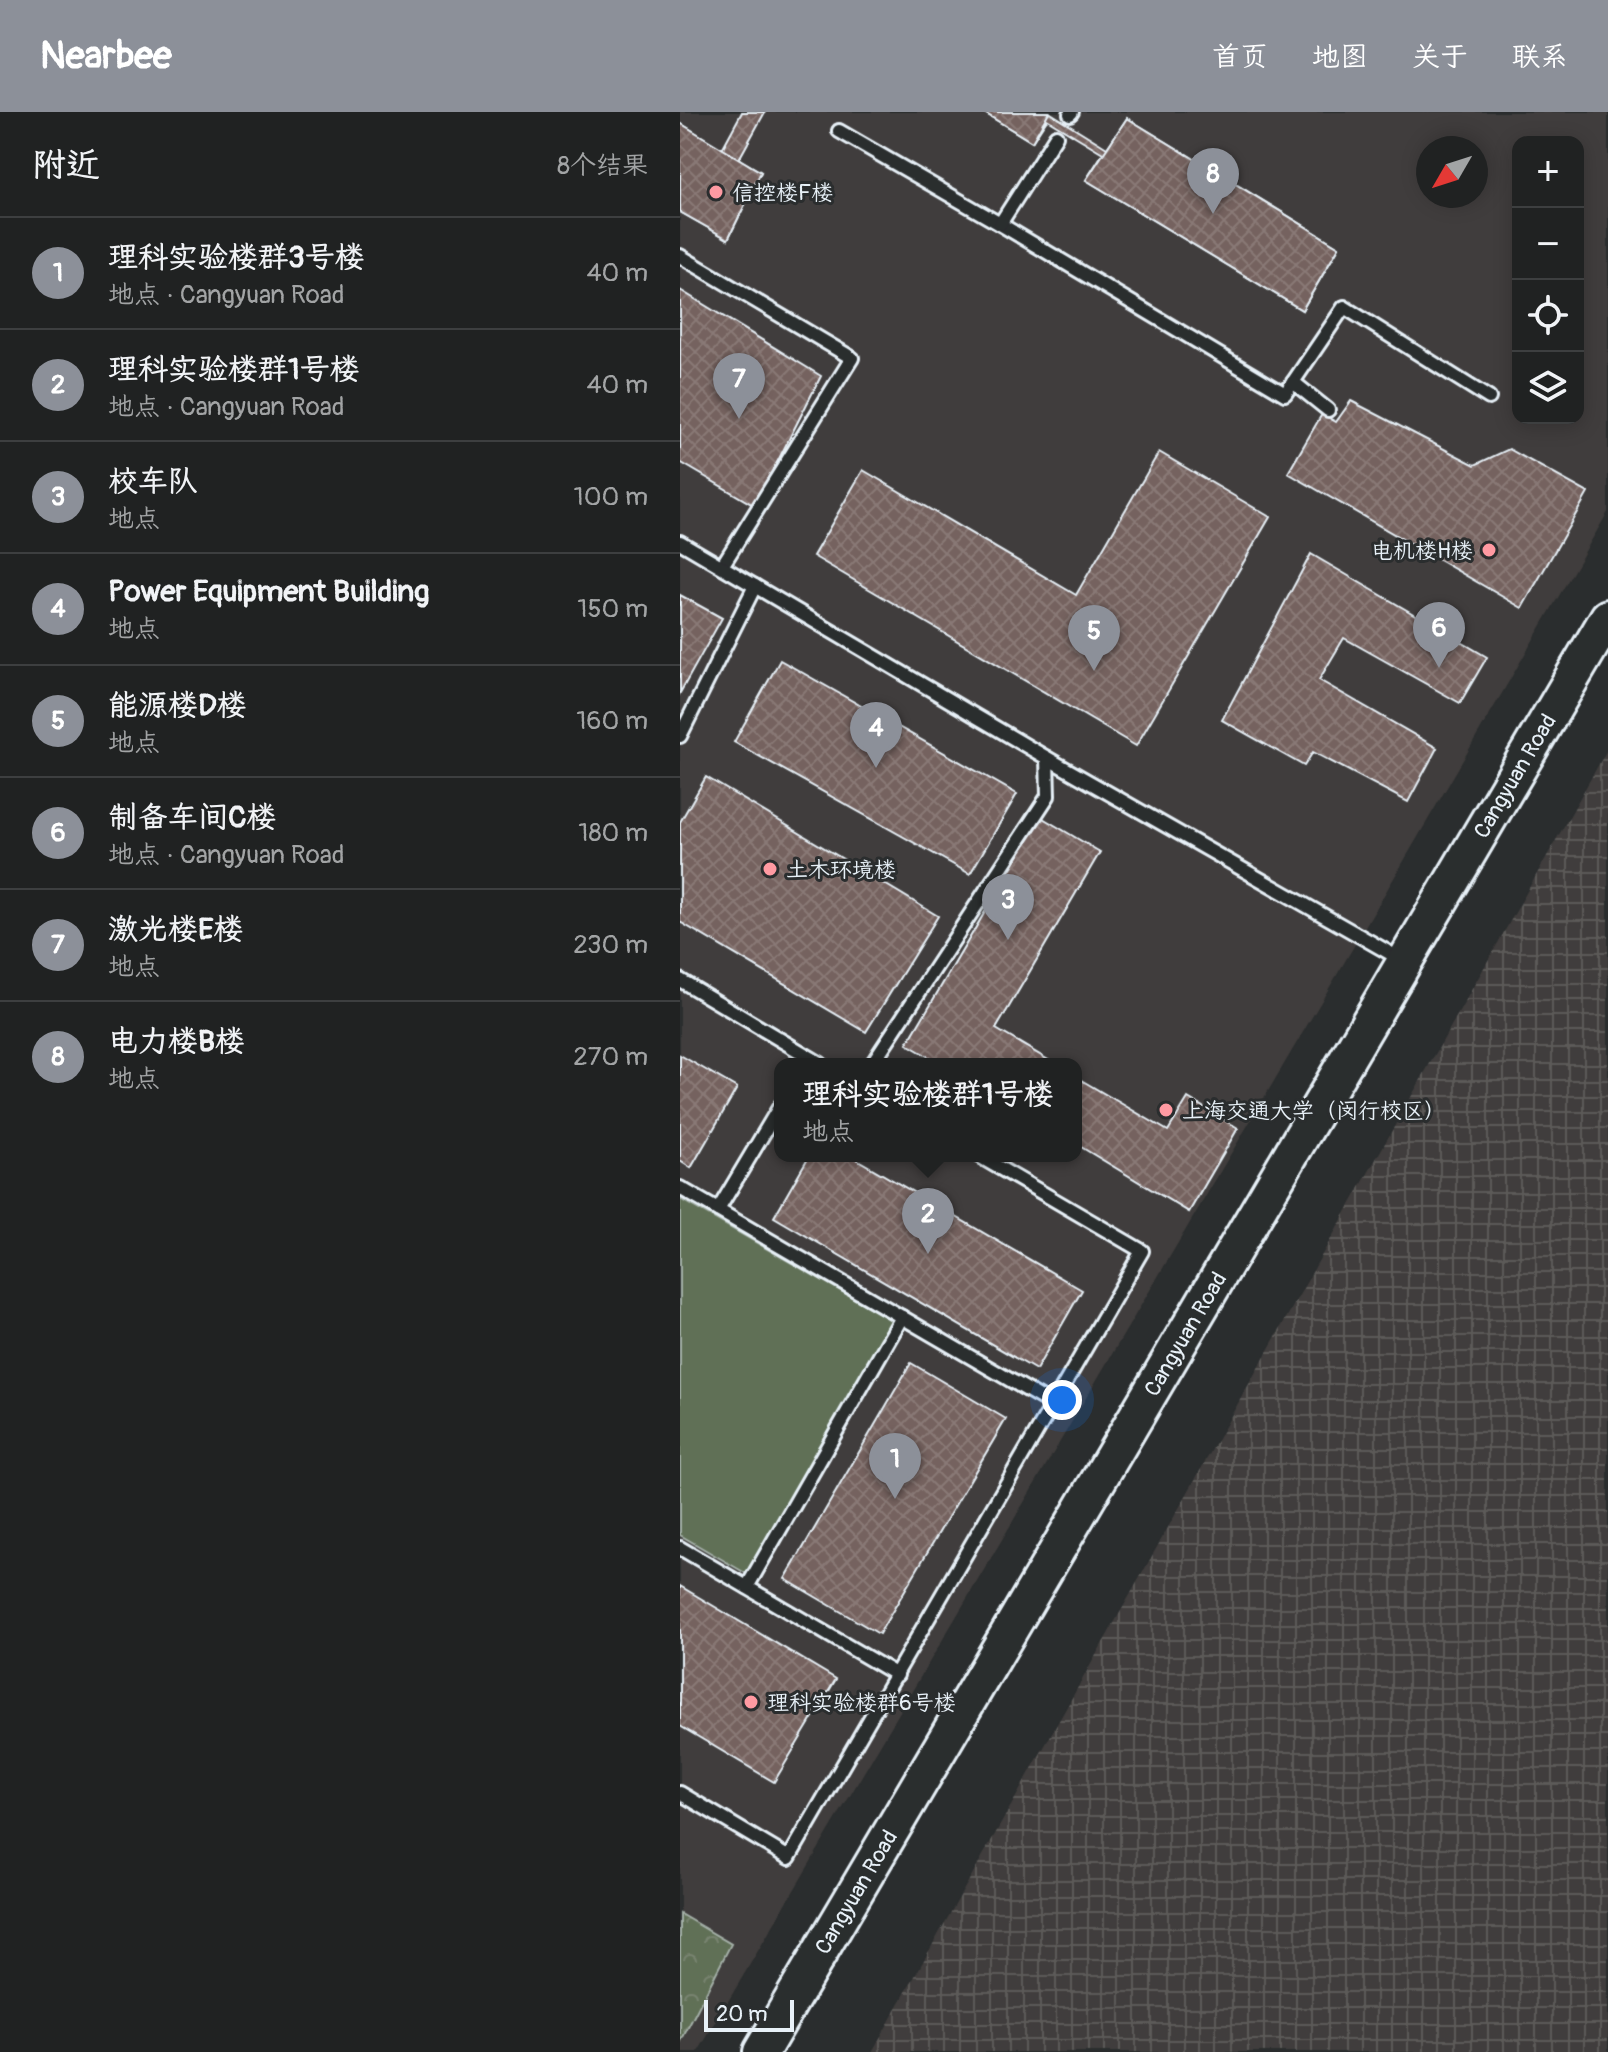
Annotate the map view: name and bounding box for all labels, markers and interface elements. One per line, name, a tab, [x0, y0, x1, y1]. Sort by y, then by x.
text: Nearbee	[40, 32, 172, 80]
text: 首页	[1212, 40, 1268, 75]
text: 地图	[1312, 40, 1368, 75]
text: 关于	[1412, 40, 1468, 75]
text: 联系	[1512, 40, 1568, 75]
north arrow	[1416, 136, 1488, 208]
map controls	[1512, 136, 1584, 424]
button: +	[1512, 136, 1584, 208]
text: 附近	[32, 144, 100, 187]
pin: 8	[1187, 148, 1239, 214]
text: 8个结果	[557, 150, 648, 182]
place label: 信控楼F楼	[732, 179, 833, 207]
marker: 信控楼F楼	[707, 183, 725, 201]
button: −	[1512, 208, 1584, 280]
text: 理科实验楼群3号楼	[108, 239, 365, 276]
text: 1	[53, 257, 63, 289]
text: 40 m	[586, 257, 648, 289]
text: 地点 · Cangyuan Road	[108, 279, 345, 311]
button: locate	[1512, 280, 1584, 352]
text: 理科实验楼群1号楼	[108, 351, 360, 388]
button: layers	[1512, 352, 1584, 424]
pin: 7	[713, 353, 765, 419]
text: 2	[51, 369, 65, 401]
text: 40 m	[586, 369, 648, 401]
text: 地点 · Cangyuan Road	[108, 391, 345, 423]
text: 校车队	[108, 463, 198, 500]
text: 3	[51, 481, 65, 513]
text: 100 m	[574, 481, 648, 513]
text: 地点	[108, 503, 160, 535]
place label: 电机楼H楼	[1371, 537, 1473, 565]
marker: 电机楼H楼	[1480, 541, 1498, 559]
text: Power Equipment Building	[108, 573, 429, 610]
text: 4	[50, 593, 66, 625]
text: 150 m	[577, 593, 648, 625]
pin: 6	[1413, 602, 1465, 668]
pin: 5	[1068, 605, 1120, 671]
text: 地点	[108, 613, 160, 645]
text: 能源楼D楼	[108, 687, 247, 724]
pin: 4	[850, 702, 902, 768]
text: 5	[51, 705, 65, 737]
text: 160 m	[576, 705, 648, 737]
street label: Cangyuan Road	[1468, 709, 1563, 843]
text: 地点	[108, 727, 160, 759]
text: 制备车间C楼	[108, 799, 277, 836]
text: 6	[50, 817, 66, 849]
text: 180 m	[578, 817, 648, 849]
text: 地点 · Cangyuan Road	[108, 839, 345, 871]
place label: 土木环境楼	[786, 856, 896, 884]
marker: 土木环境楼	[761, 860, 779, 878]
pin: 3	[982, 874, 1034, 940]
text: 激光楼E楼	[108, 911, 244, 948]
text: 7	[51, 929, 65, 961]
text: 230 m	[573, 929, 648, 961]
text: 地点	[108, 951, 160, 983]
text: 电力楼B楼	[108, 1023, 245, 1060]
text: 8	[51, 1041, 65, 1073]
text: 270 m	[573, 1041, 648, 1073]
popup	[774, 1058, 1082, 1162]
text: 地点	[108, 1063, 160, 1095]
text: 理科实验楼群1号楼	[802, 1076, 1054, 1113]
place label: 上海交通大学（闵行校区）	[1182, 1097, 1446, 1125]
marker: 上海交通大学（闵行校区）	[1157, 1101, 1175, 1119]
text: 地点	[802, 1116, 854, 1148]
pin: 2	[902, 1188, 954, 1254]
street label: Cangyuan Road	[1138, 1267, 1233, 1402]
your location	[1042, 1380, 1082, 1420]
pin: 1	[869, 1433, 921, 1499]
place label: 理科实验楼群6号楼	[767, 1689, 956, 1717]
marker: 理科实验楼群6号楼	[742, 1693, 760, 1711]
street label: Cangyuan Road	[809, 1825, 904, 1960]
scale bar	[704, 1996, 794, 2032]
text: 20 m	[716, 2000, 768, 2028]

